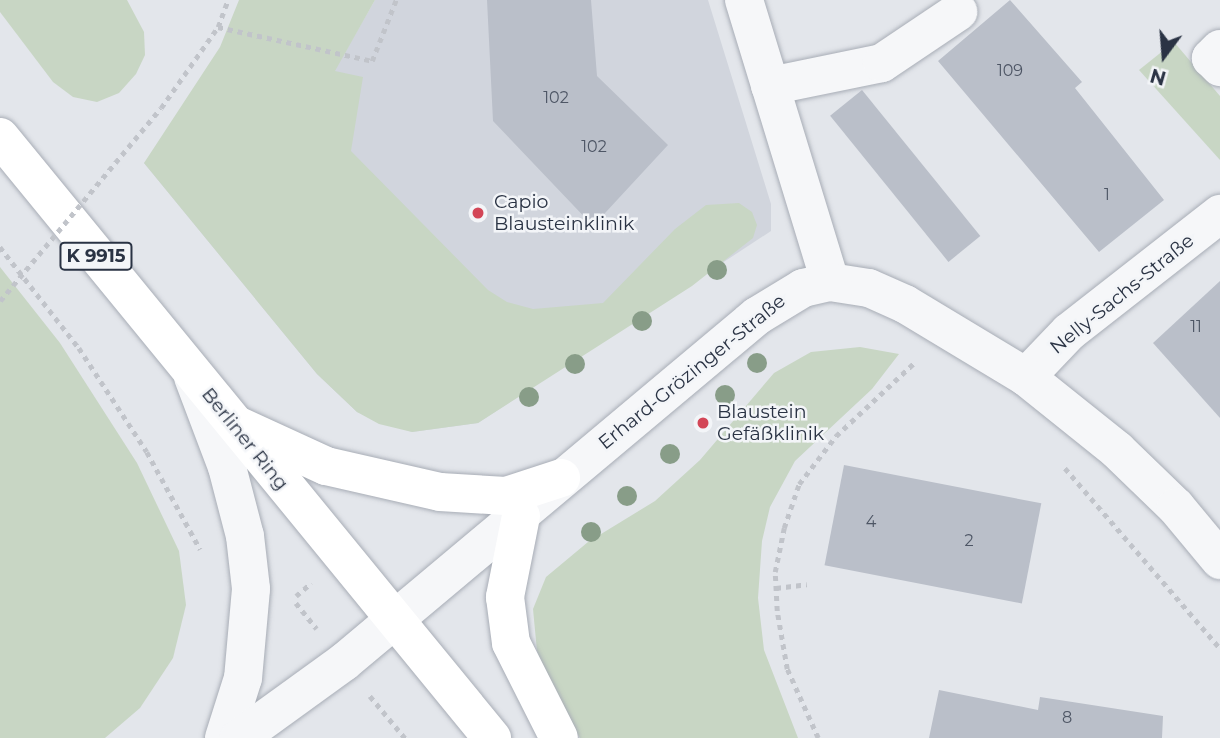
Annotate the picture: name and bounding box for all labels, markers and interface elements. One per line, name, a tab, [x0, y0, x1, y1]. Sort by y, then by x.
north arrow	[1129, 21, 1199, 91]
house number: 109	[997, 61, 1023, 81]
text: N	[1148, 63, 1169, 90]
house number: 102	[543, 88, 569, 108]
house number: 102	[581, 137, 607, 157]
house number: 1	[1104, 185, 1110, 205]
place label: Capio Blausteinklinik	[494, 191, 634, 235]
marker: Capio Blausteinklinik	[468, 203, 488, 223]
street label: Nelly-Sachs-Straße	[1046, 229, 1198, 359]
road number: K 9915	[59, 242, 133, 270]
street label: Erhard-Grözinger-Straße	[594, 290, 790, 454]
house number: 11	[1190, 317, 1202, 337]
street label: Berliner Ring	[197, 383, 293, 495]
place label: Blaustein Gefäßklinik	[717, 401, 824, 445]
marker: Blaustein Gefäßklinik	[695, 415, 711, 431]
house number: 4	[866, 512, 876, 532]
house number: 2	[964, 531, 974, 551]
house number: 8	[1062, 708, 1072, 728]

